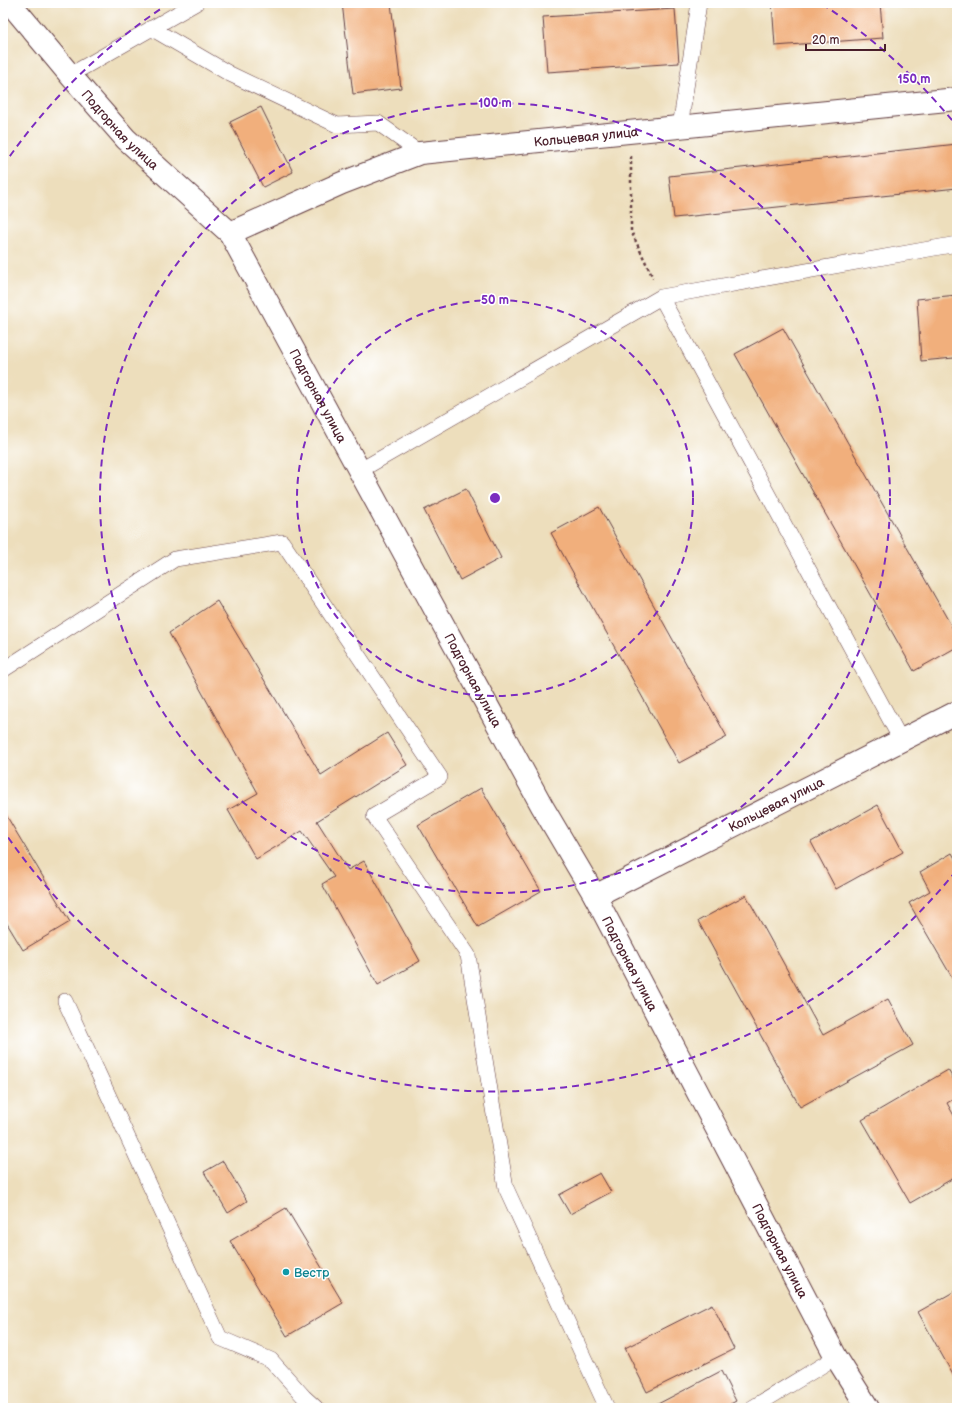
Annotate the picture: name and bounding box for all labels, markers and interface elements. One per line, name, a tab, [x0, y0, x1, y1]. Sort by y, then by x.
scale bar	[806, 26, 885, 52]
text: 20 m	[812, 33, 839, 48]
text: 150 m	[898, 72, 930, 87]
street label: Подгорная улица	[78, 87, 162, 174]
text: 100 m	[478, 96, 512, 111]
street label: Кольцевая улица	[533, 124, 639, 151]
text: 50 m	[481, 293, 509, 308]
street label: Подгорная улица	[286, 346, 350, 446]
centre of rings	[488, 491, 502, 505]
street label: Подгорная улица	[440, 631, 505, 731]
street label: Кольцевая улица	[726, 774, 827, 836]
street label: Подгорная улица	[598, 914, 661, 1014]
street label: Подгорная улица	[748, 1201, 811, 1302]
place label: Вестр	[294, 1265, 330, 1281]
marker: Вестр	[281, 1267, 291, 1277]

